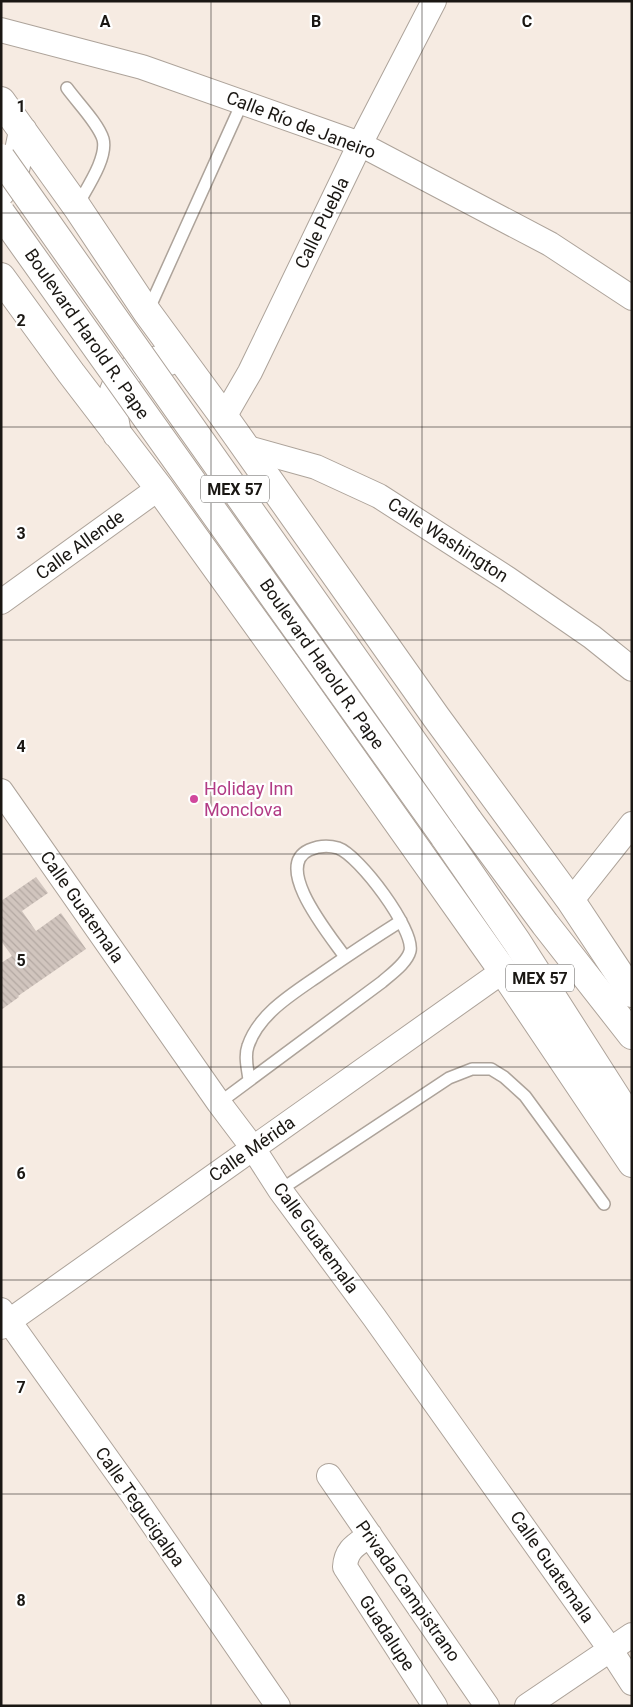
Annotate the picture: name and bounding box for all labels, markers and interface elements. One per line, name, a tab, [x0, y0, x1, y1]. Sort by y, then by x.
text: A	[100, 12, 111, 31]
text: B	[311, 12, 321, 31]
text: C	[522, 12, 532, 31]
street label: Calle Río de Janeiro	[223, 86, 379, 163]
text: 1	[16, 97, 26, 116]
street label: Calle Puebla	[290, 174, 353, 272]
street label: Boulevard Harold R. Pape	[21, 245, 154, 423]
text: 2	[16, 311, 26, 330]
road number: MEX 57	[201, 476, 269, 502]
street label: Calle Washington	[384, 493, 512, 586]
street label: Calle Allende	[31, 506, 128, 584]
text: 3	[16, 524, 26, 543]
street label: Boulevard Harold R. Pape	[256, 575, 389, 753]
text: 4	[16, 737, 26, 756]
place label: Holiday Inn Monclova	[204, 778, 293, 820]
marker: Holiday Inn Monclova	[188, 793, 200, 805]
street label: Calle Guatemala	[36, 847, 129, 967]
text: 5	[16, 951, 26, 970]
road number: MEX 57	[506, 964, 574, 991]
street label: Calle Mérida	[205, 1111, 299, 1186]
text: 6	[16, 1164, 26, 1183]
street label: Calle Guatemala	[269, 1178, 364, 1297]
text: 7	[16, 1378, 26, 1397]
street label: Calle Tegucigalpa	[91, 1443, 190, 1571]
street label: Calle Guatemala	[506, 1507, 599, 1627]
street label: Privada Campistrano	[352, 1516, 465, 1665]
text: 8	[16, 1591, 26, 1610]
street label: Guadalupe	[355, 1591, 420, 1674]

